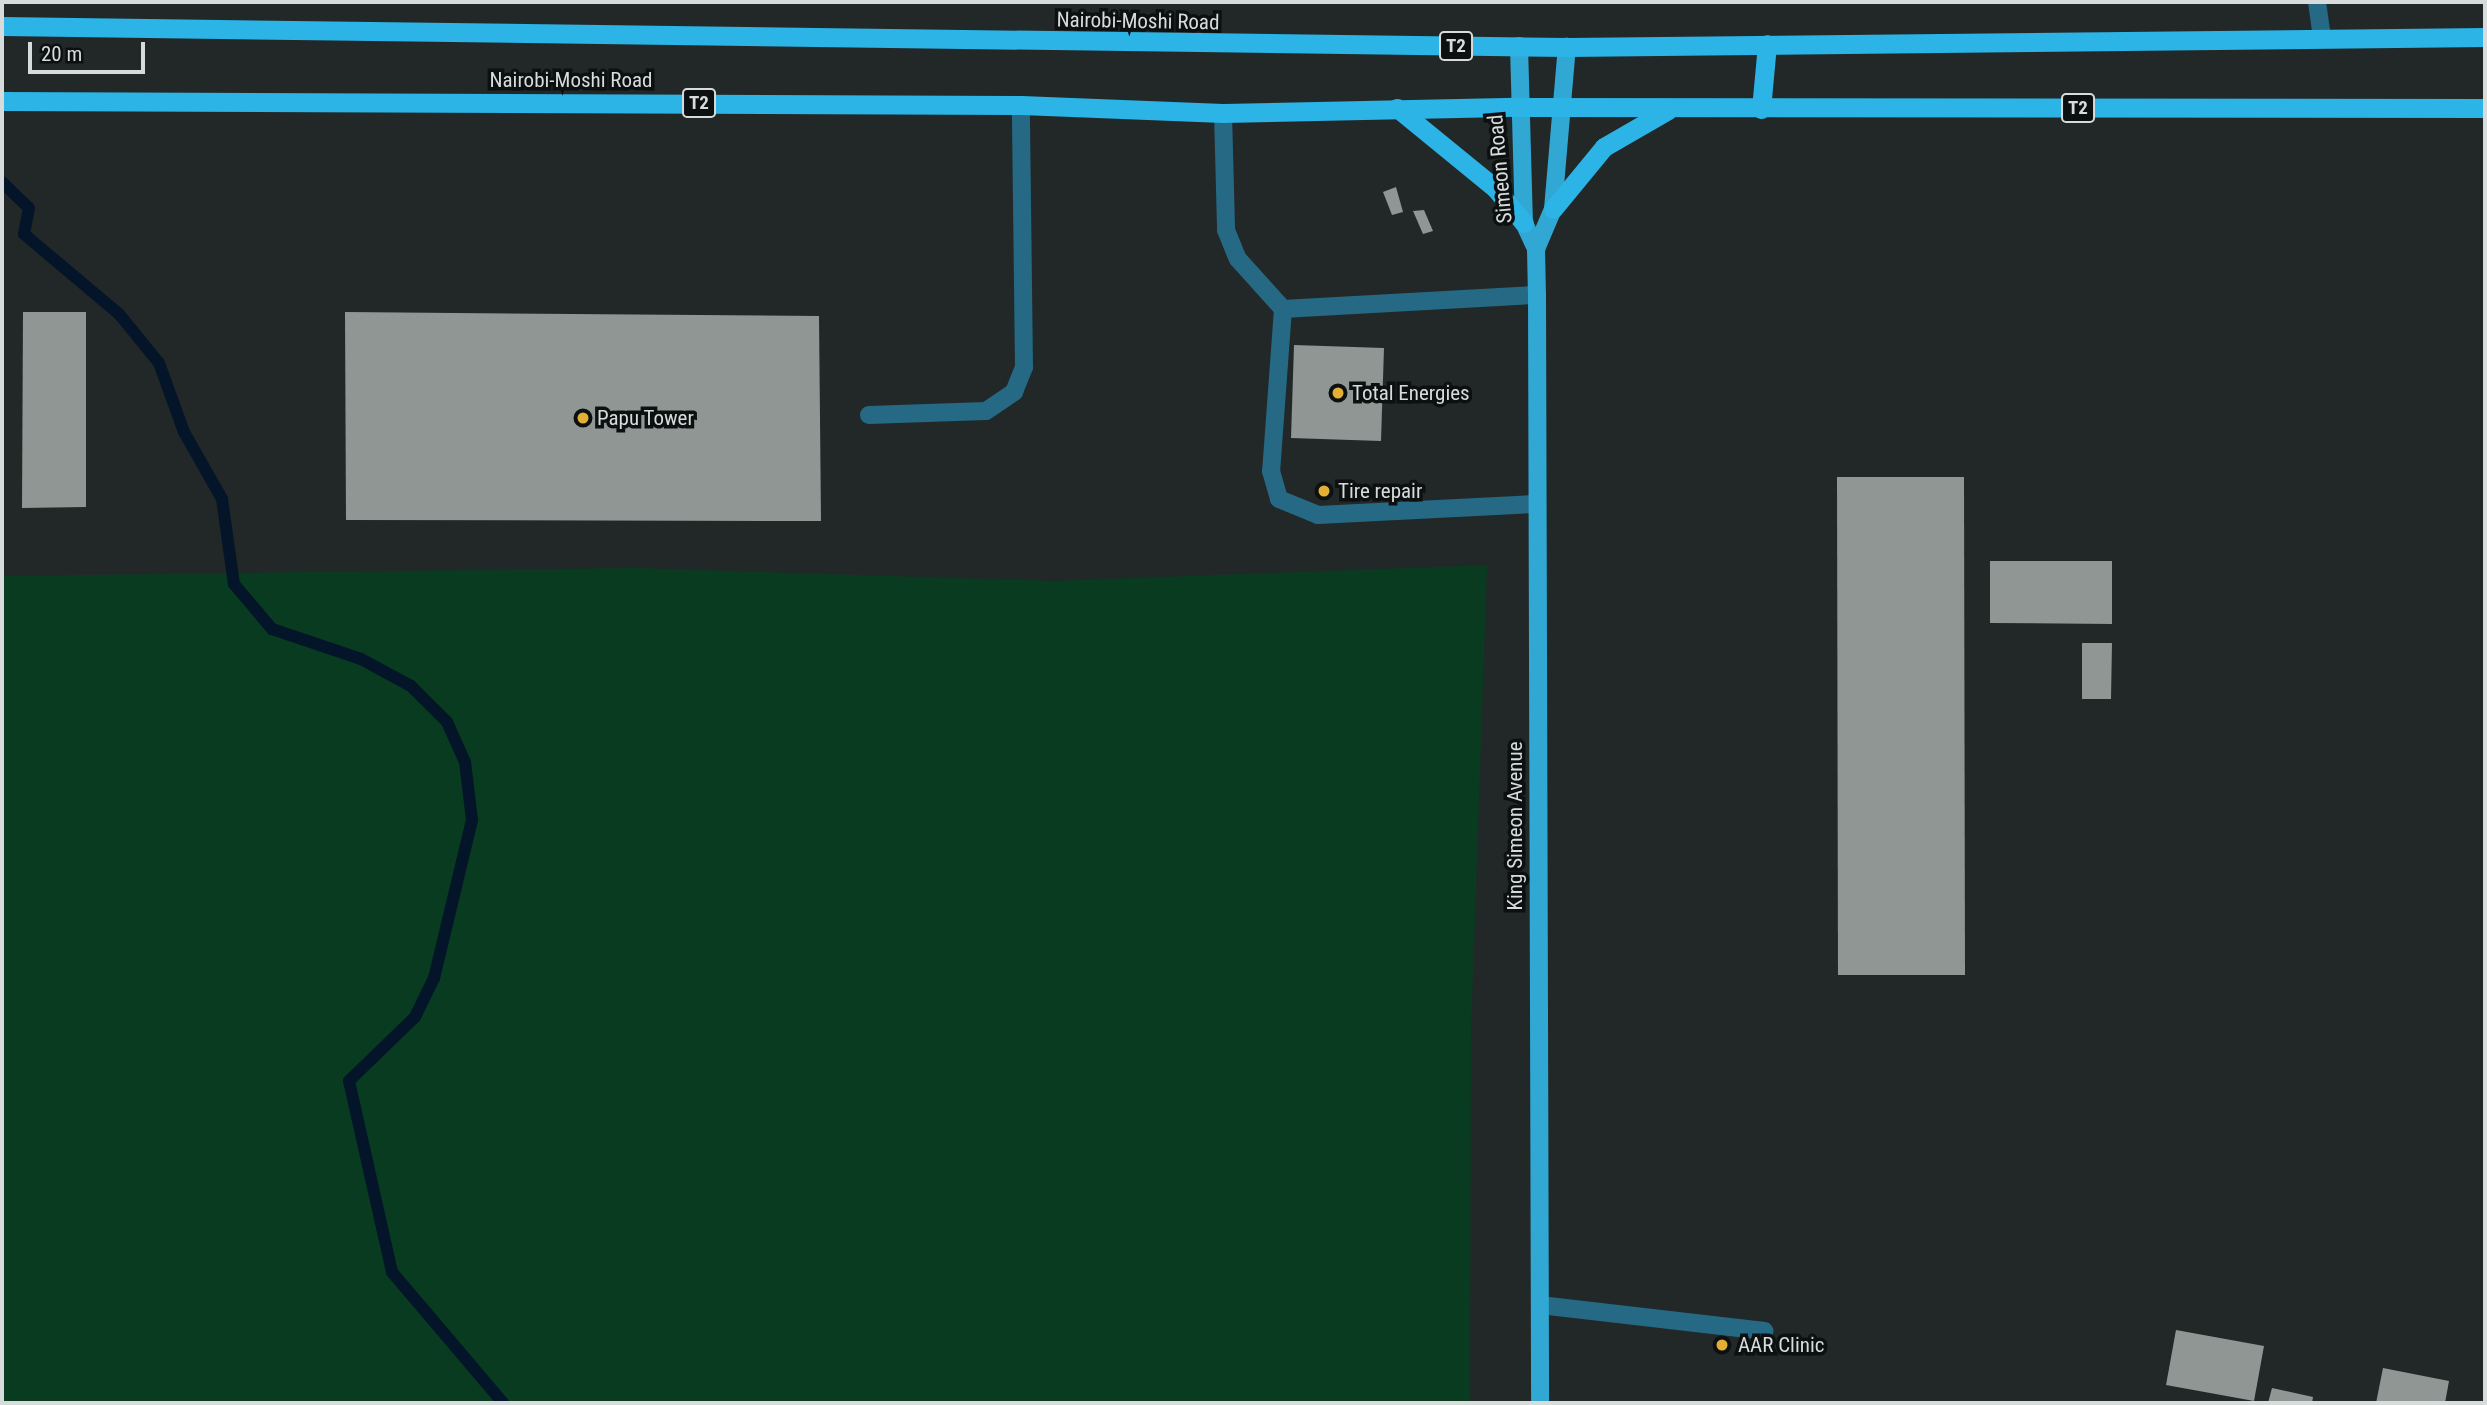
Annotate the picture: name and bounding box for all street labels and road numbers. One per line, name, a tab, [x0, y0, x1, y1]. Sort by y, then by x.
street label: Nairobi-Moshi Road	[1056, 7, 1220, 35]
road number: T2	[1438, 30, 1474, 61]
street label: Nairobi-Moshi Road	[490, 67, 652, 93]
road number: T2	[682, 88, 716, 118]
road number: T2	[2060, 92, 2096, 124]
street label: Simeon Road	[1483, 114, 1517, 224]
street label: King Simeon Avenue	[1502, 742, 1528, 910]

